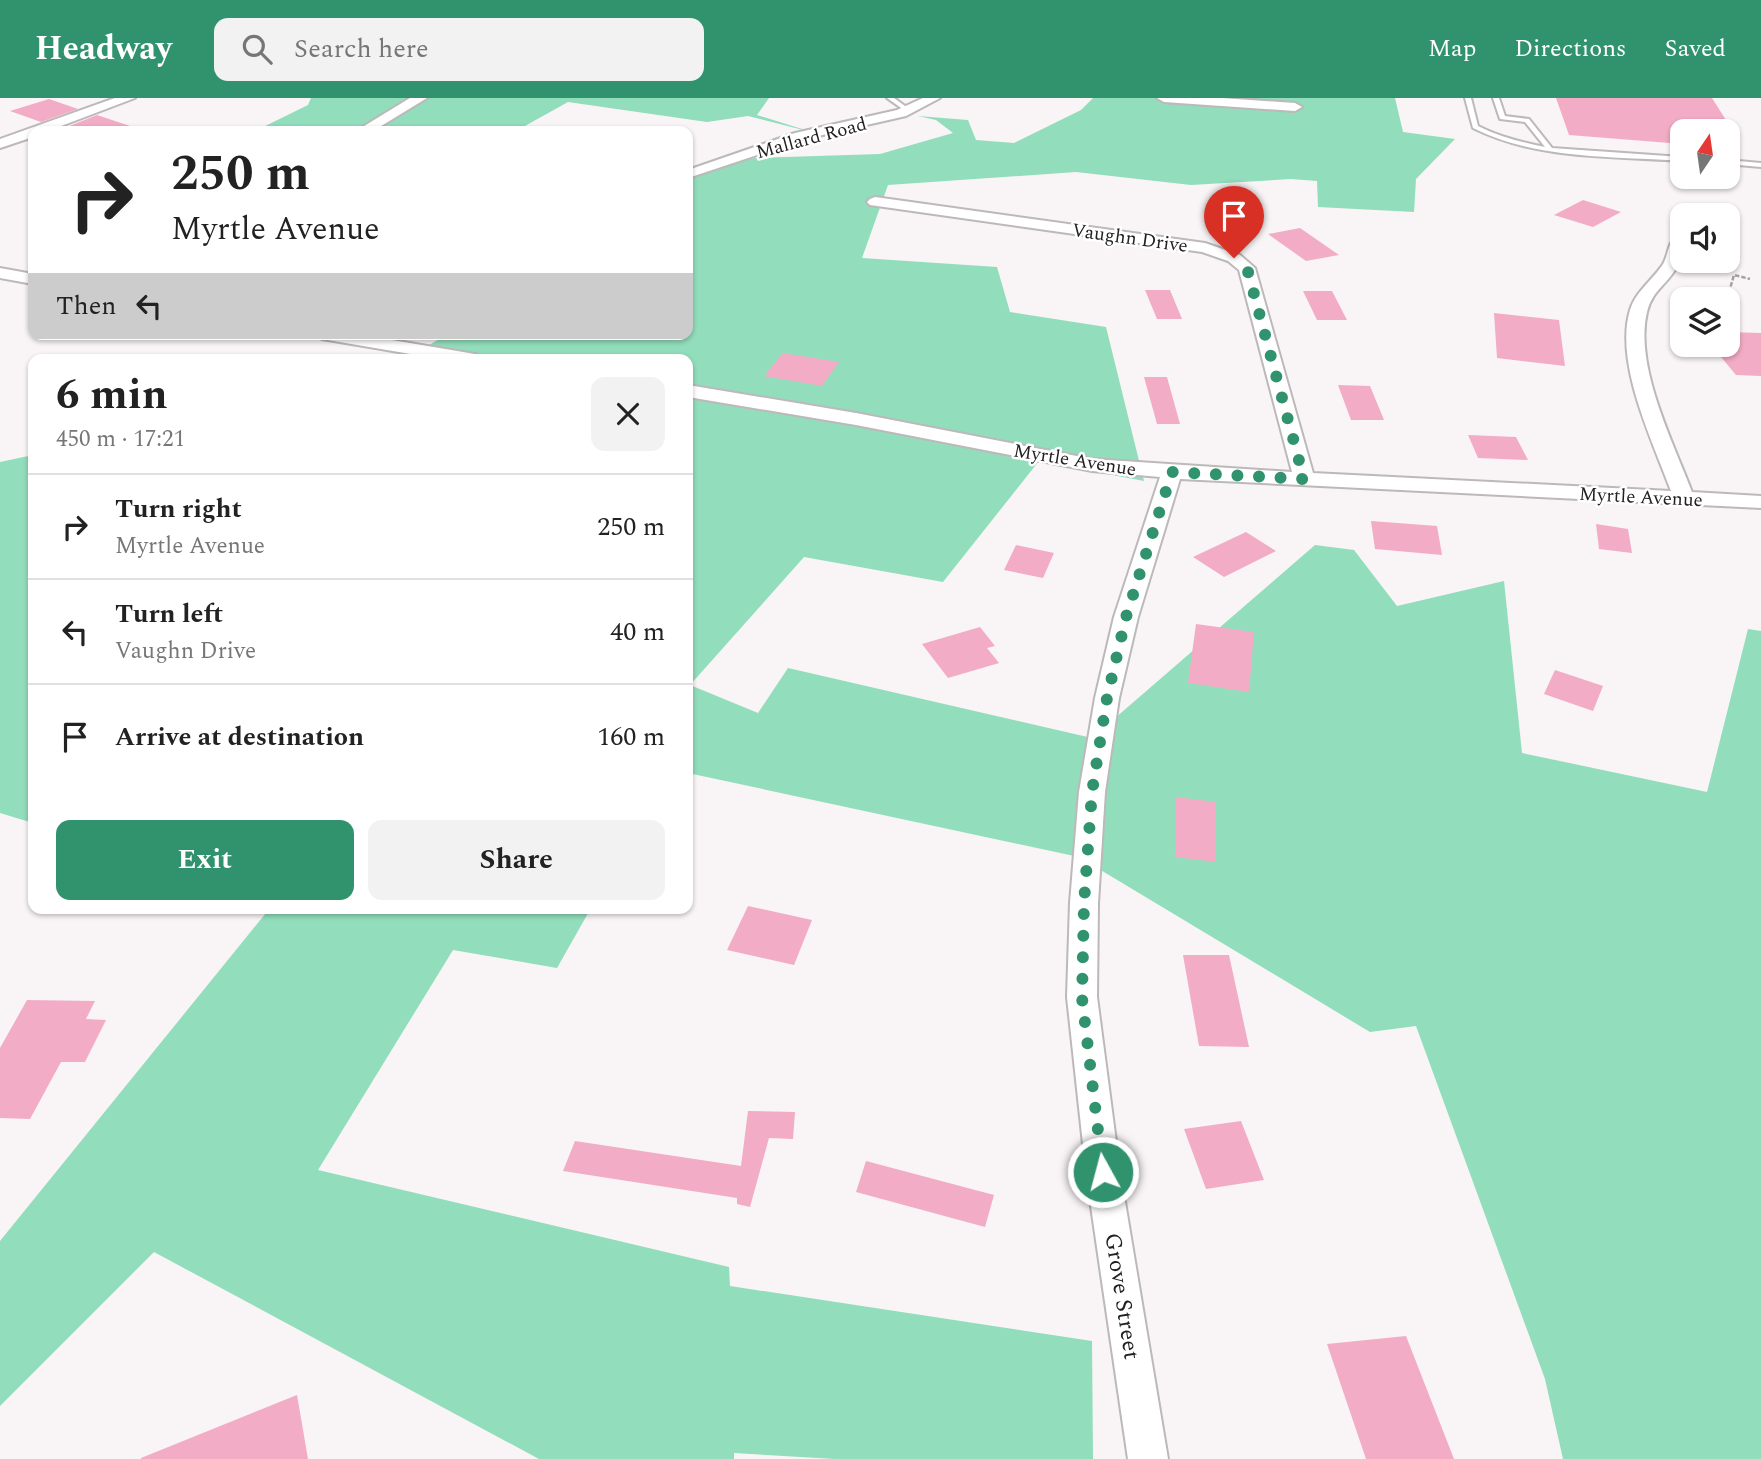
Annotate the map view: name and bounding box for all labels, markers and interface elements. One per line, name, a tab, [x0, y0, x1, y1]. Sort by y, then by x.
search box	[214, 18, 704, 81]
text: Headway	[35, 24, 172, 74]
text: Search here	[294, 29, 429, 69]
icon: search	[238, 30, 276, 68]
text: Map	[1428, 31, 1476, 67]
text: Directions	[1514, 31, 1626, 67]
text: Saved	[1664, 31, 1726, 67]
street label: Mallard Road	[753, 110, 870, 167]
north arrow	[1670, 119, 1740, 189]
map controls	[1670, 119, 1740, 357]
text: 250 m	[171, 137, 310, 212]
icon: right	[56, 154, 147, 245]
pin	[1204, 186, 1264, 258]
icon: arrive	[1215, 197, 1253, 235]
button: sound	[1670, 203, 1740, 273]
text: Myrtle Avenue	[171, 205, 380, 254]
street label: Vaughn Drive	[1070, 216, 1190, 261]
text: Then	[56, 286, 116, 326]
icon: left	[130, 287, 168, 325]
button: layers	[1670, 287, 1740, 357]
text: 6 min	[56, 364, 168, 427]
button: close	[591, 377, 665, 451]
text: 450 m · 17:21	[56, 422, 185, 457]
street label: Myrtle Avenue	[1011, 436, 1138, 484]
street label: Myrtle Avenue	[1578, 480, 1704, 515]
text: Turn right	[115, 489, 242, 529]
text: 250 m	[597, 507, 665, 547]
icon: right	[56, 508, 94, 546]
text: Myrtle Avenue	[115, 529, 265, 564]
text: Turn left	[115, 594, 223, 634]
text: 40 m	[610, 612, 665, 652]
icon: left	[56, 613, 94, 651]
text: Vaughn Drive	[115, 634, 256, 669]
text: Arrive at destination	[115, 717, 364, 757]
text: 160 m	[597, 717, 665, 757]
icon: arrive	[56, 718, 94, 756]
button: Exit	[56, 820, 354, 900]
button: Share	[368, 820, 665, 900]
position arrow	[1066, 1135, 1140, 1209]
street label: Grove Street	[1094, 1231, 1149, 1362]

